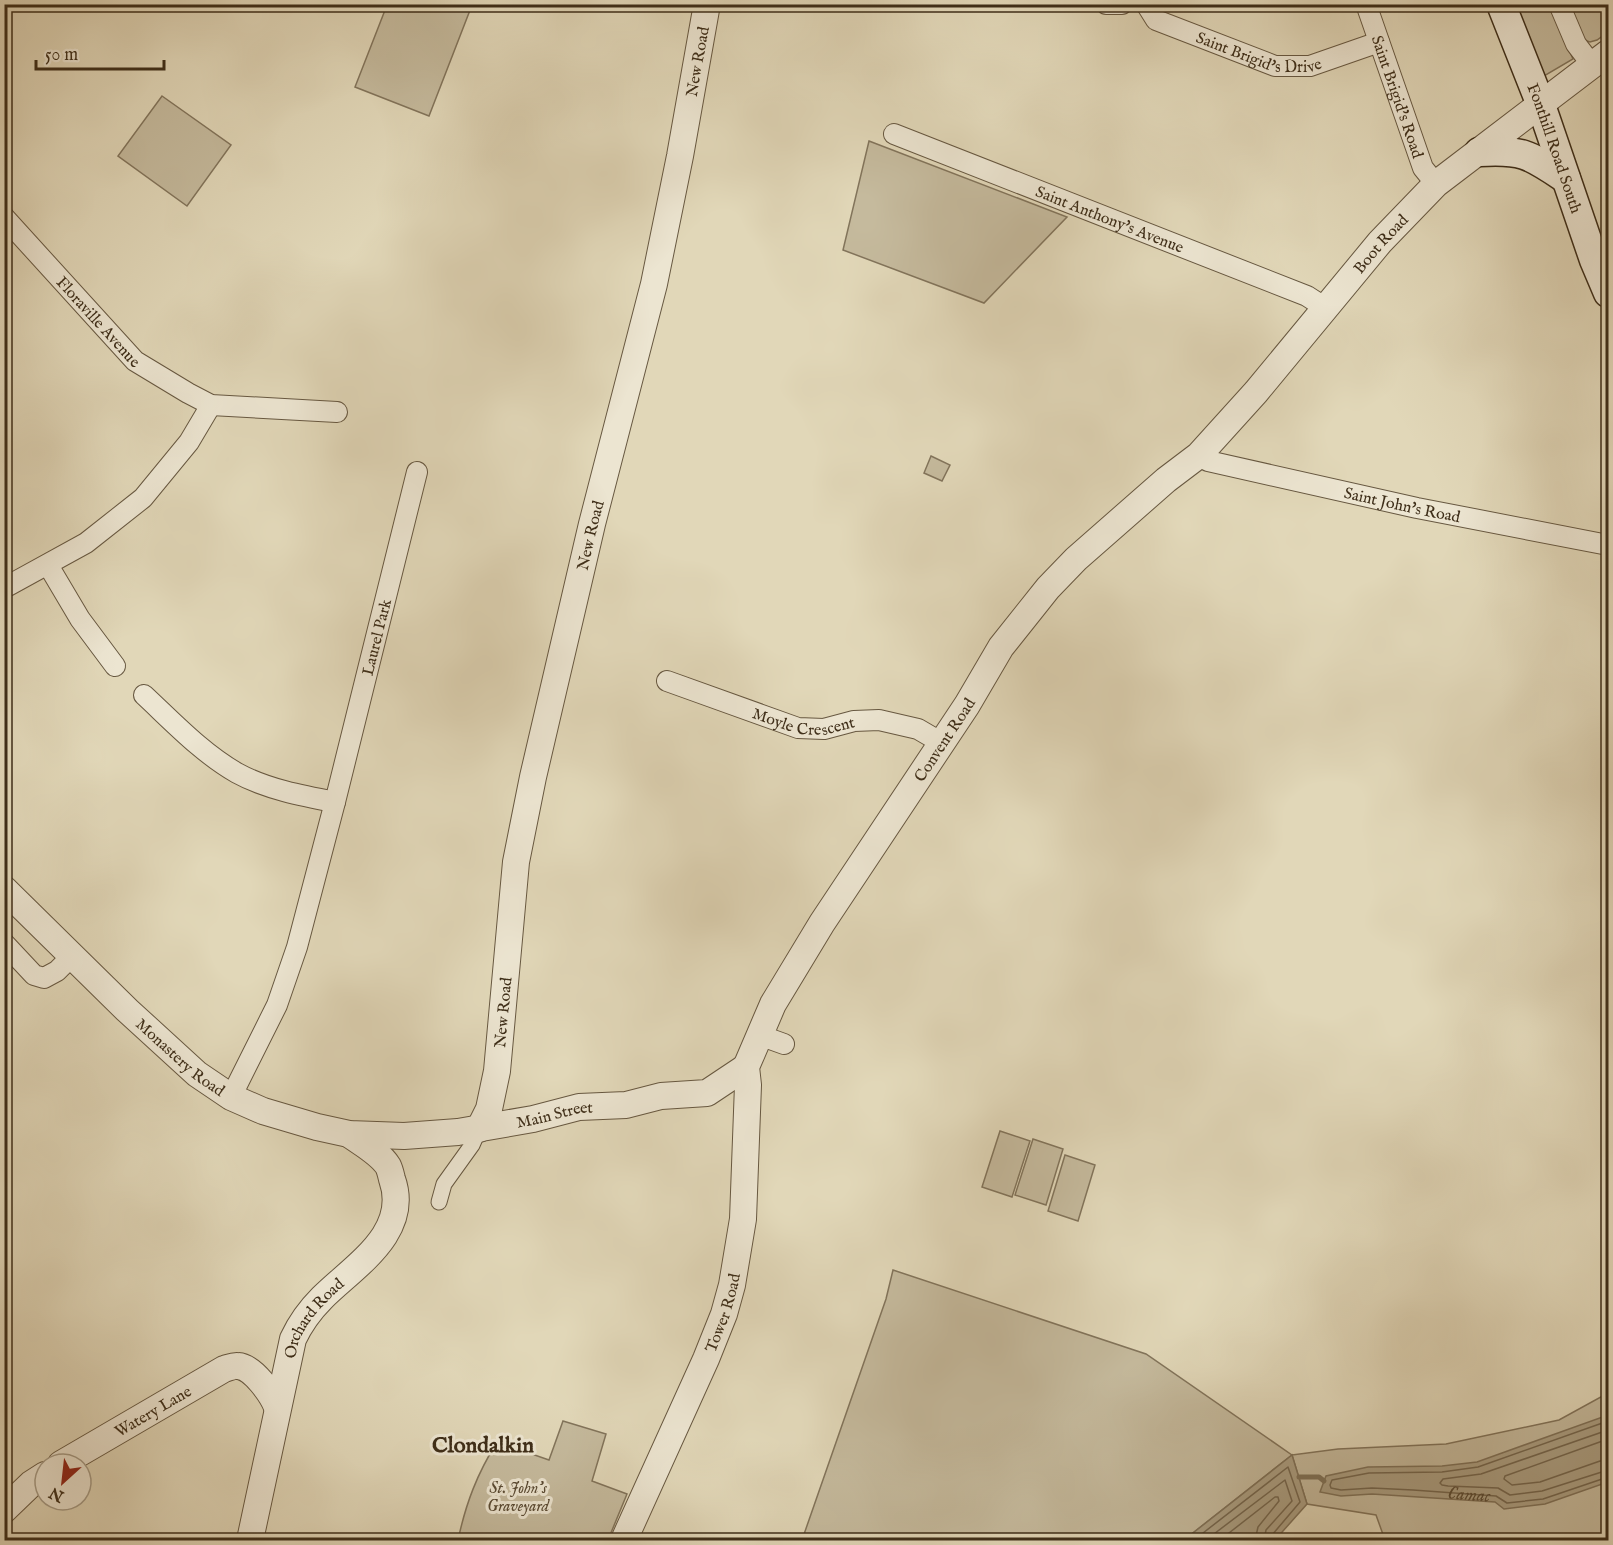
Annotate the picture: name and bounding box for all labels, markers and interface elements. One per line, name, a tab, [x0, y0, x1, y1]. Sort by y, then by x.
street label: New Road	[683, 25, 715, 99]
street label: Saint Brigid's Drive	[1193, 28, 1325, 78]
scale bar	[36, 33, 164, 71]
street label: Saint Brigid's Road	[1366, 33, 1427, 162]
text: 50 m	[45, 44, 78, 67]
street label: Fonthill Road South	[1521, 81, 1585, 217]
street label: Saint Anthony's Avenue	[1032, 183, 1186, 259]
street label: Boot Road	[1350, 211, 1414, 279]
street label: Floraville Avenue	[51, 273, 143, 373]
street label: Saint John's Road	[1342, 484, 1462, 528]
street label: New Road	[574, 498, 610, 573]
street label: Laurel Park	[359, 597, 397, 678]
street label: Convent Road	[911, 695, 981, 786]
street label: Moyle Crescent	[749, 704, 858, 741]
street label: New Road	[491, 976, 518, 1049]
street label: Monastery Road	[131, 1015, 228, 1102]
street label: Main Street	[515, 1098, 594, 1134]
street label: Tower Road	[702, 1272, 746, 1356]
street label: Orchard Road	[281, 1274, 349, 1360]
street label: Watery Lane	[112, 1382, 196, 1443]
district label: Clondalkin	[432, 1432, 534, 1460]
north arrow	[33, 1452, 93, 1512]
park label: St. John's Graveyard	[487, 1479, 551, 1517]
text: N	[46, 1481, 69, 1506]
water label: Camac	[1447, 1483, 1492, 1509]

